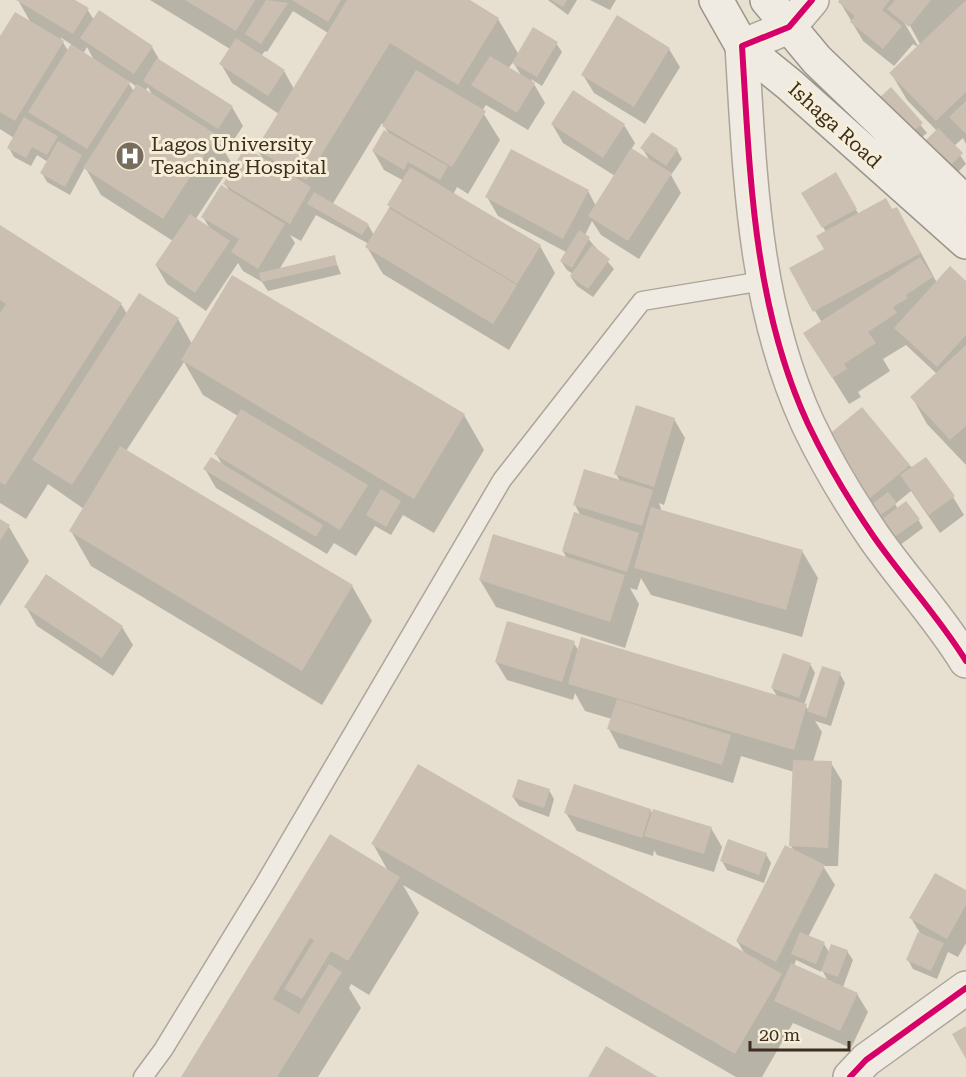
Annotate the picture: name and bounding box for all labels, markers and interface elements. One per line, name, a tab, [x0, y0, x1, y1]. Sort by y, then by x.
street label: Ishaga Road	[784, 77, 887, 173]
place label: Lagos University Teaching Hospital	[151, 132, 326, 179]
hospital icon: Lagos University Teaching Hospital	[114, 140, 146, 172]
scale bar	[750, 1014, 849, 1052]
text: 20 m	[759, 1024, 800, 1045]

